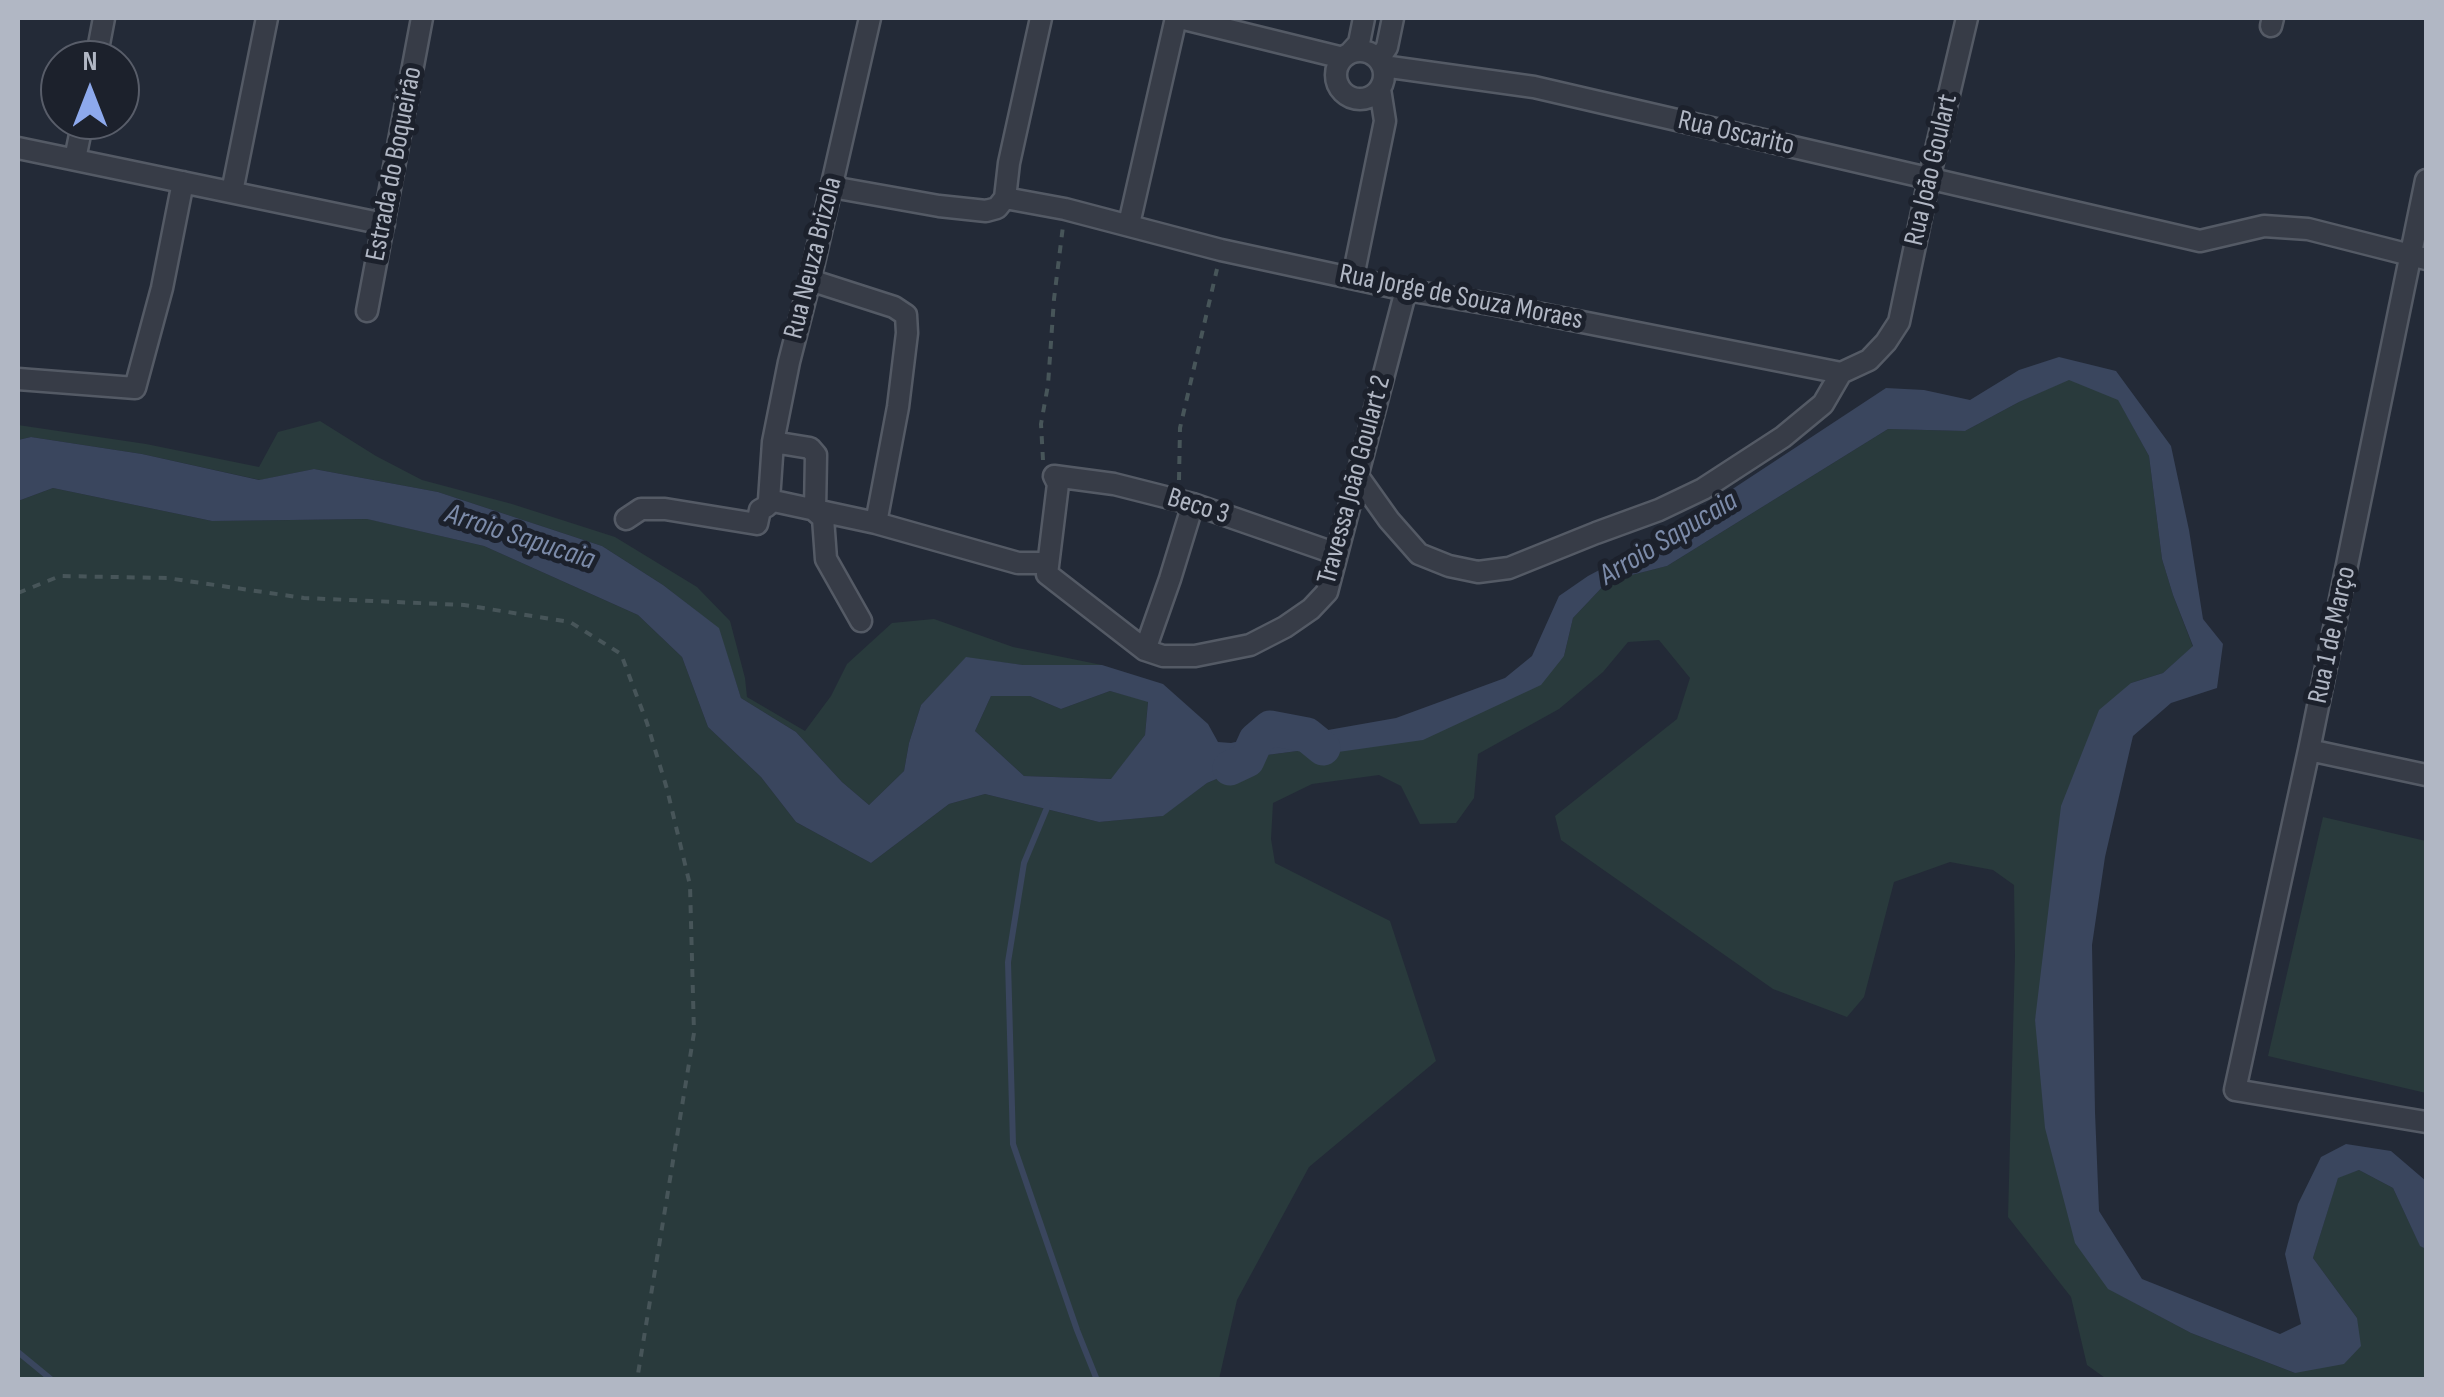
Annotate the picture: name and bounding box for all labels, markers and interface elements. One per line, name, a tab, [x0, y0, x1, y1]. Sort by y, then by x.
north arrow	[40, 40, 140, 140]
text: N	[83, 45, 97, 78]
street label: Estrada do Boqueirão	[360, 64, 430, 264]
street label: Rua João Goulart	[1898, 91, 1966, 249]
street label: Rua Oscarito	[1674, 104, 1798, 164]
street label: Rua Neuza Brizola	[778, 174, 850, 342]
street label: Rua Jorge de Souza Moraes	[1336, 258, 1586, 338]
street label: Travessa João Goulart 2	[1311, 372, 1399, 588]
street label: Beco 3	[1163, 482, 1233, 532]
water label: Arroio Sapucaia	[1593, 484, 1745, 594]
water label: Arroio Sapucaia	[441, 497, 599, 579]
street label: Rua 1 de Março	[2302, 563, 2364, 707]

